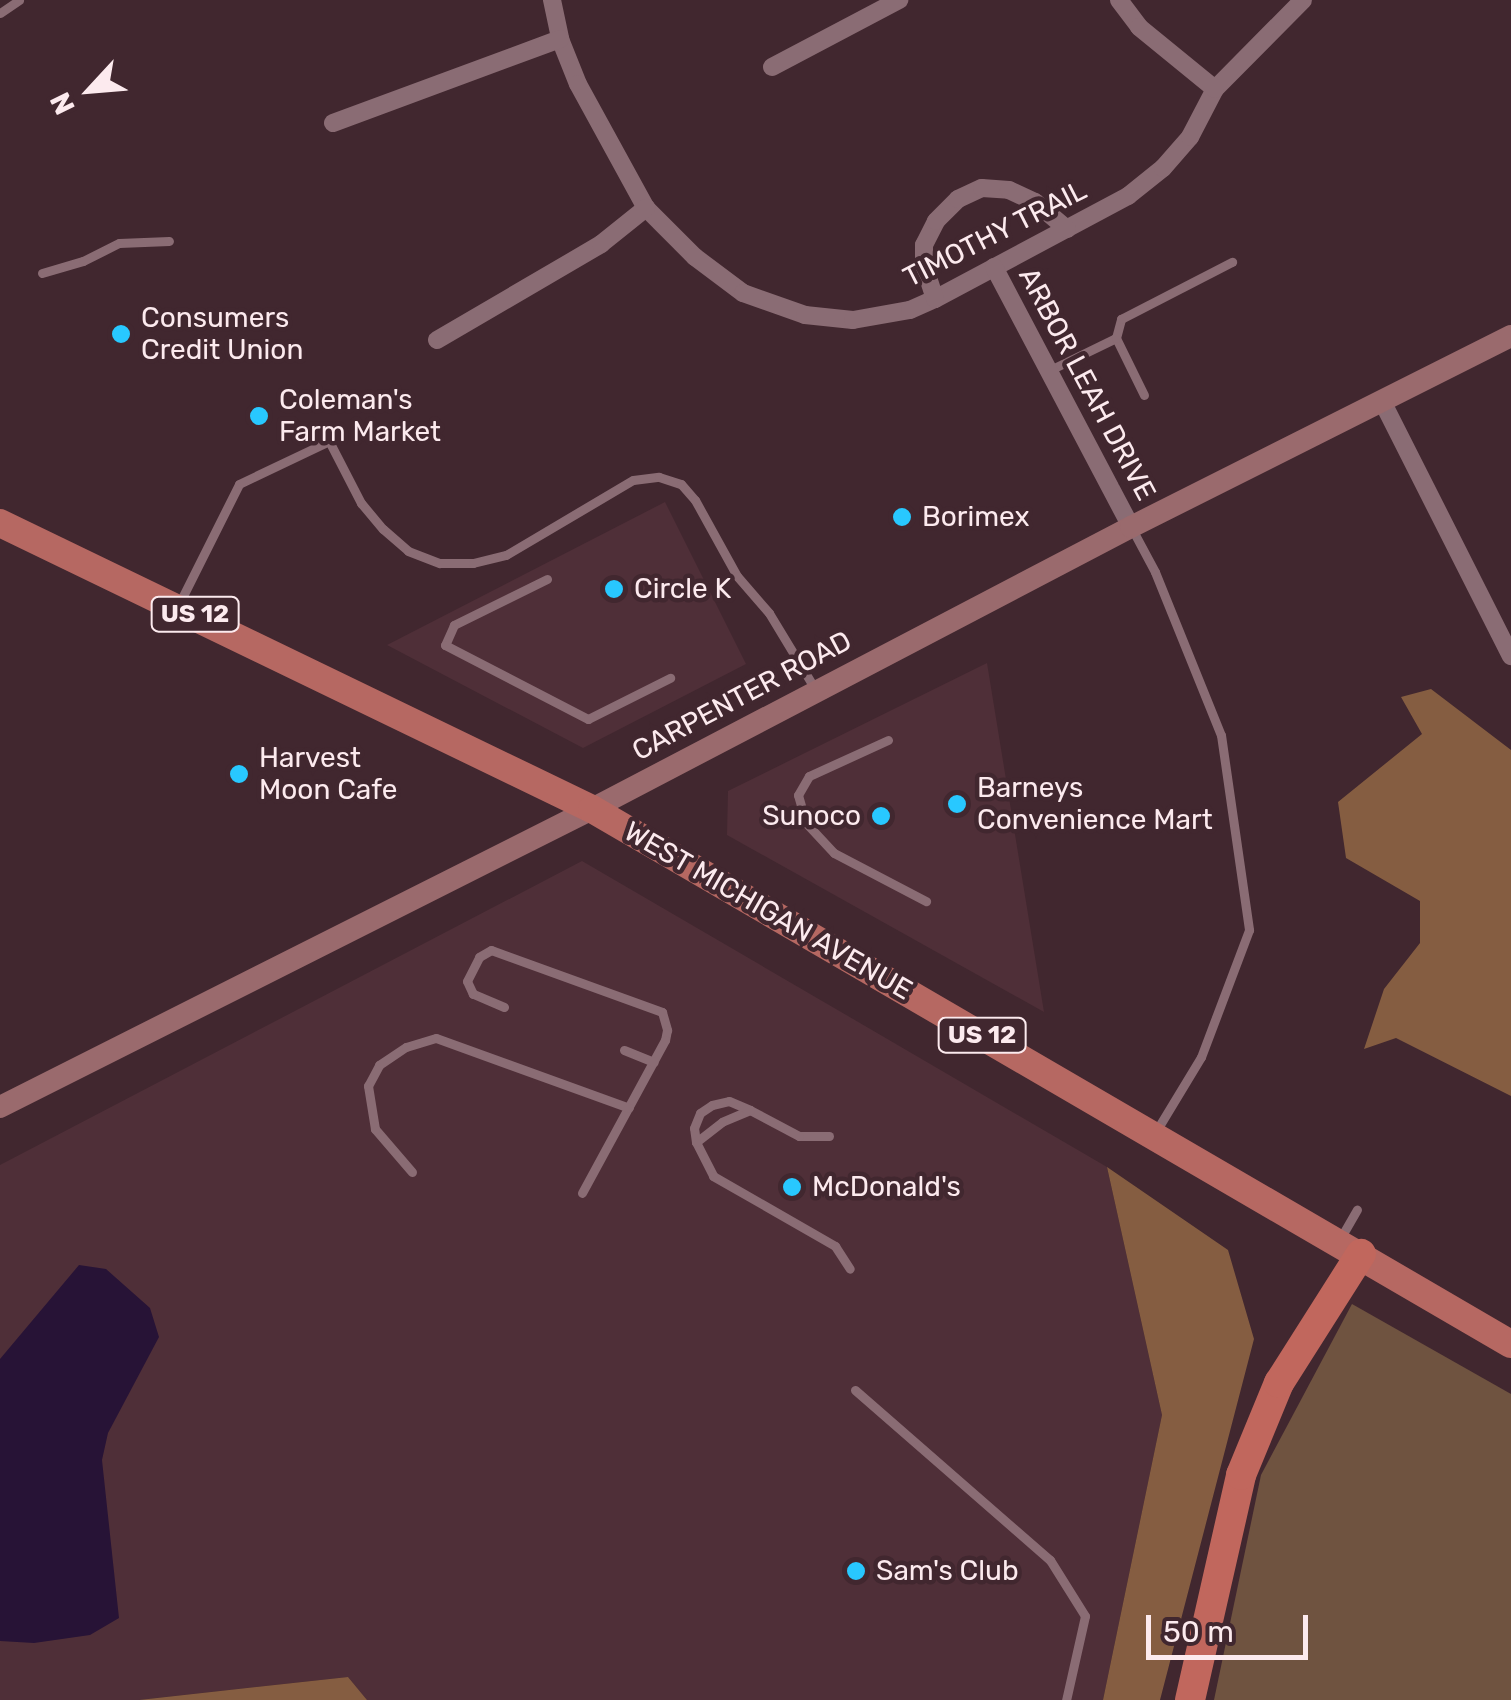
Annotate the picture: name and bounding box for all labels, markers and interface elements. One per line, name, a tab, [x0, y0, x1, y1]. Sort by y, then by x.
north arrow	[40, 40, 140, 140]
text: N	[43, 87, 82, 120]
street label: TIMOTHY TRAIL	[897, 173, 1093, 295]
street label: ARBOR LEAH DRIVE	[1011, 262, 1163, 506]
place label: Consumers Credit Union	[141, 301, 303, 367]
marker: Consumers Credit Union	[110, 323, 132, 345]
place label: Coleman's Farm Market	[279, 383, 441, 449]
marker: Coleman's Farm Market	[248, 405, 270, 427]
place label: Borimex	[922, 500, 1030, 534]
marker: Borimex	[891, 506, 913, 528]
place label: Circle K	[634, 572, 731, 606]
marker: Circle K	[603, 578, 625, 600]
road number: US 12	[150, 594, 240, 634]
street label: CARPENTER ROAD	[627, 624, 857, 768]
place label: Harvest Moon Cafe	[259, 741, 397, 807]
marker: Harvest Moon Cafe	[228, 763, 250, 785]
place label: Barneys Convenience Mart	[977, 771, 1213, 837]
marker: Barneys Convenience Mart	[946, 793, 968, 815]
place label: Sunoco	[762, 799, 861, 833]
marker: Sunoco	[870, 805, 892, 827]
street label: WEST MICHIGAN AVENUE	[617, 814, 919, 1008]
road number: US 12	[937, 1015, 1027, 1055]
place label: McDonald's	[812, 1170, 961, 1204]
marker: McDonald's	[781, 1176, 803, 1198]
place label: Sam's Club	[876, 1554, 1019, 1588]
marker: Sam's Club	[845, 1560, 867, 1582]
scale bar	[1151, 1595, 1314, 1657]
text: 50 m	[1163, 1614, 1234, 1650]

